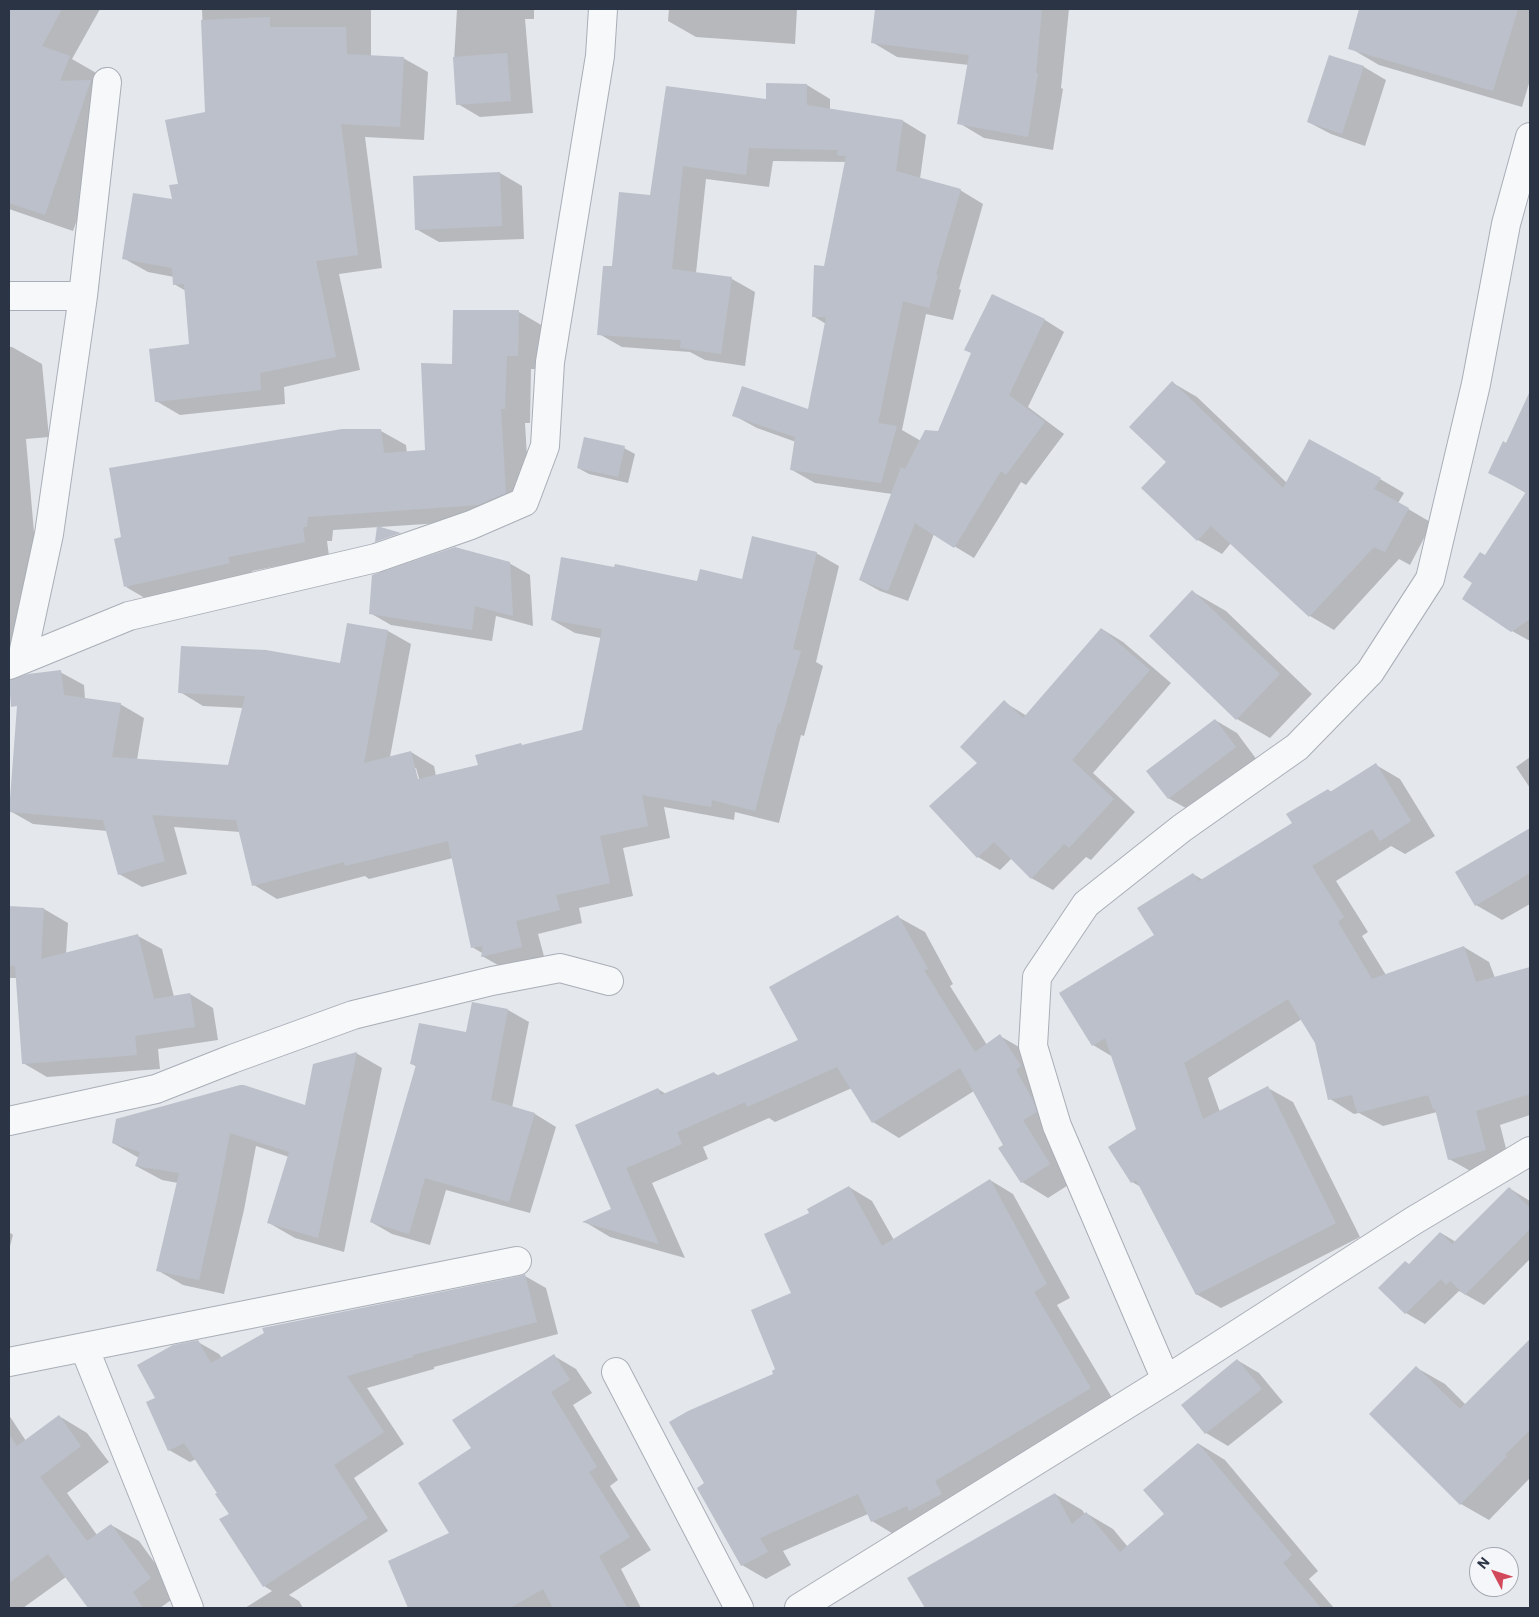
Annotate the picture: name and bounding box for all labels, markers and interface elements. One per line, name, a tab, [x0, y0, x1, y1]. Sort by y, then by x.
north arrow	[1469, 1547, 1519, 1597]
text: N	[1474, 1554, 1493, 1572]

